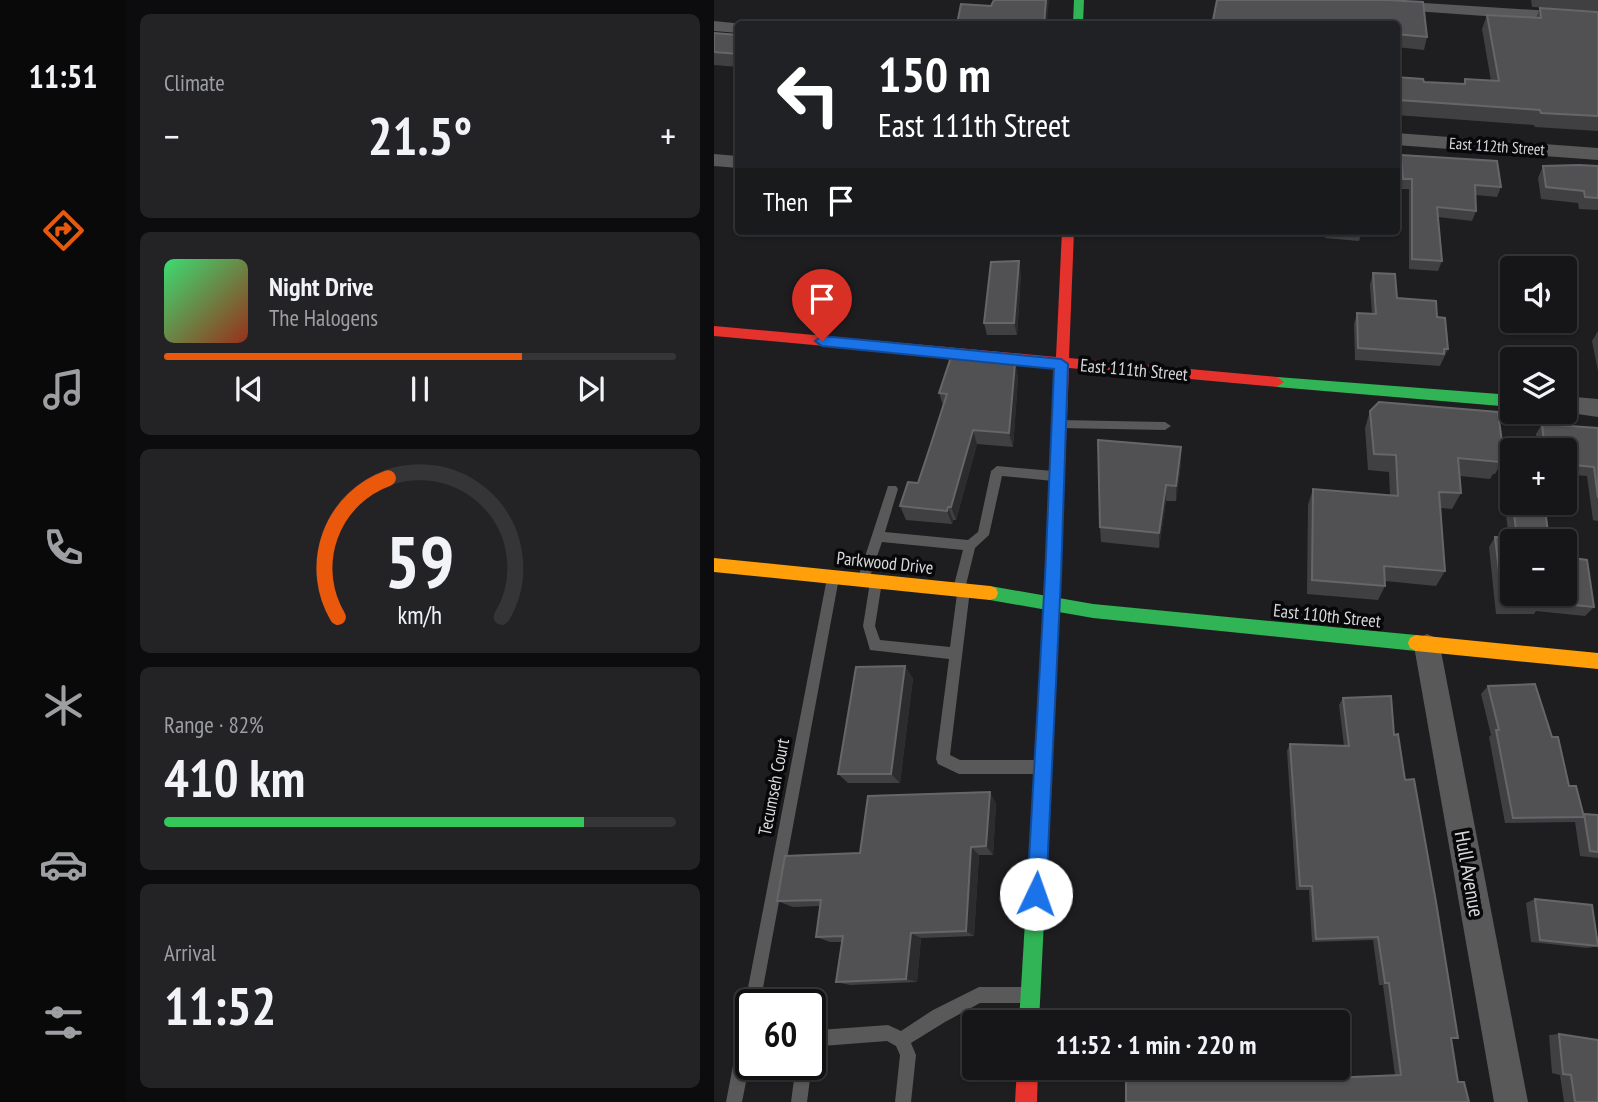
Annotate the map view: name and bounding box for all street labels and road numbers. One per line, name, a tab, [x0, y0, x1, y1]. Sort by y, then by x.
street label: East 112th Street	[1448, 133, 1546, 159]
street label: East 111th Street	[1079, 353, 1189, 386]
street label: Parkwood Drive	[836, 546, 935, 579]
street label: East 110th Street	[1272, 598, 1382, 633]
street label: Tecumseh Court	[753, 736, 794, 837]
street label: Hull Avenue	[1449, 829, 1490, 919]

